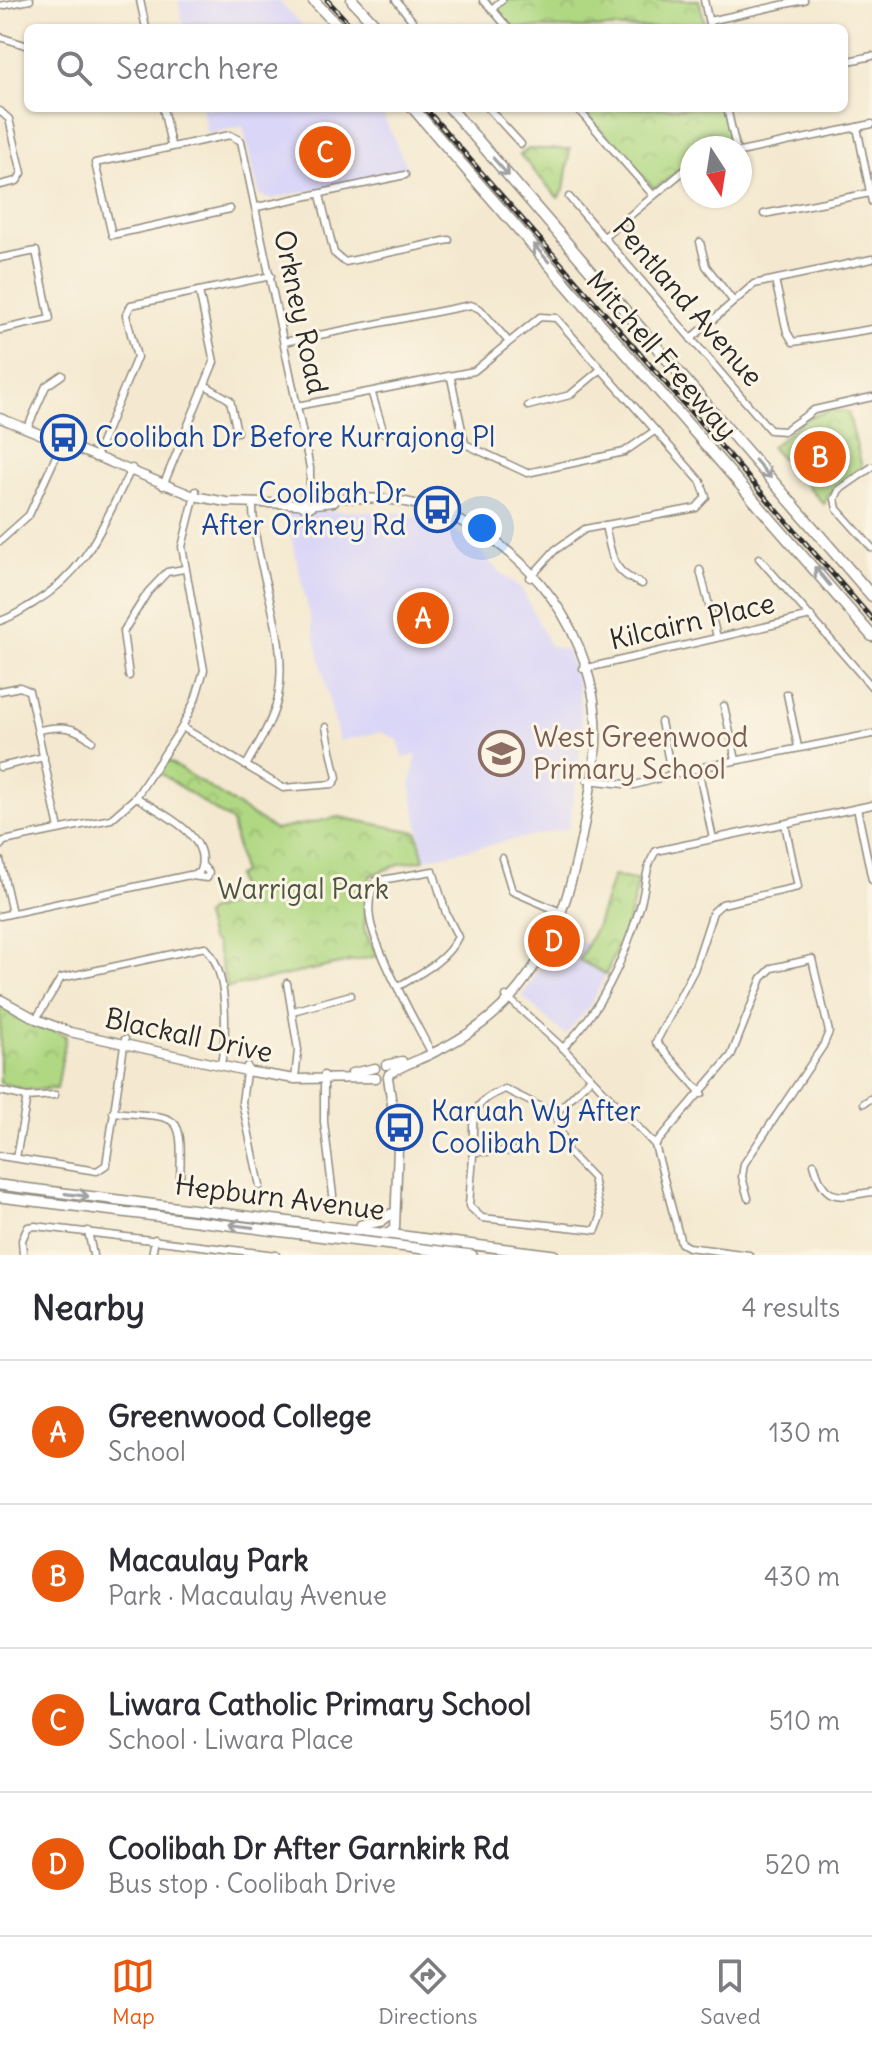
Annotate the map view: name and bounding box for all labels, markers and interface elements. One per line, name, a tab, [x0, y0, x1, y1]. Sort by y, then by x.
search box	[24, 24, 848, 112]
icon: search	[52, 46, 96, 90]
text: Search here	[116, 49, 279, 87]
pin: C	[299, 122, 351, 182]
north arrow	[680, 136, 752, 208]
one-way arrow	[492, 156, 510, 176]
street label: Pentland Avenue	[605, 210, 771, 394]
street label: Orkney Road	[266, 227, 336, 397]
one-way arrow	[532, 244, 550, 264]
street label: Mitchell Freeway	[579, 263, 745, 447]
bus stop icon: Coolibah Dr Before Kurrajong Pl	[40, 413, 88, 461]
place label: Coolibah Dr Before Kurrajong Pl	[95, 419, 495, 455]
pin: B	[794, 427, 846, 487]
one-way arrow	[754, 458, 772, 479]
place label: Coolibah Dr After Orkney Rd	[201, 475, 406, 543]
bus stop icon: Coolibah Dr After Orkney Rd	[413, 485, 461, 533]
your location	[462, 508, 502, 548]
one-way arrow	[813, 567, 831, 587]
street label: Kilcairn Place	[606, 585, 778, 657]
pin: A	[397, 588, 449, 648]
place label: West Greenwood Primary School	[533, 719, 748, 787]
school or university icon: West Greenwood Primary School	[478, 729, 526, 777]
park label: Warrigal Park	[217, 871, 389, 907]
pin: D	[528, 911, 580, 971]
street label: Blackall Drive	[102, 1000, 276, 1070]
place label: Karuah Wy After Coolibah Dr	[431, 1093, 641, 1161]
bus stop icon: Karuah Wy After Coolibah Dr	[376, 1103, 424, 1151]
street label: Hepburn Avenue	[173, 1166, 387, 1228]
one-way arrow	[64, 1187, 90, 1202]
one-way arrow	[228, 1219, 255, 1234]
text: Nearby	[32, 1286, 145, 1329]
text: 4 results	[742, 1291, 840, 1324]
text: Greenwood College	[108, 1397, 371, 1435]
text: A	[50, 1416, 66, 1449]
text: 130 m	[769, 1416, 840, 1449]
text: School	[108, 1435, 186, 1468]
text: Macaulay Park	[108, 1541, 309, 1579]
text: B	[49, 1560, 67, 1593]
text: 430 m	[764, 1560, 840, 1593]
text: Park · Macaulay Avenue	[108, 1579, 387, 1612]
text: Liwara Catholic Primary School	[108, 1685, 531, 1723]
text: C	[49, 1704, 67, 1737]
text: 510 m	[769, 1704, 840, 1737]
text: School · Liwara Place	[108, 1723, 353, 1756]
text: Coolibah Dr After Garnkirk Rd	[108, 1829, 509, 1867]
text: D	[49, 1848, 67, 1881]
text: 520 m	[765, 1848, 840, 1881]
text: Bus stop · Coolibah Drive	[108, 1867, 396, 1900]
tab: Map	[111, 1954, 155, 2030]
tab: Directions	[378, 1954, 478, 2030]
tab: Saved	[700, 1954, 761, 2030]

